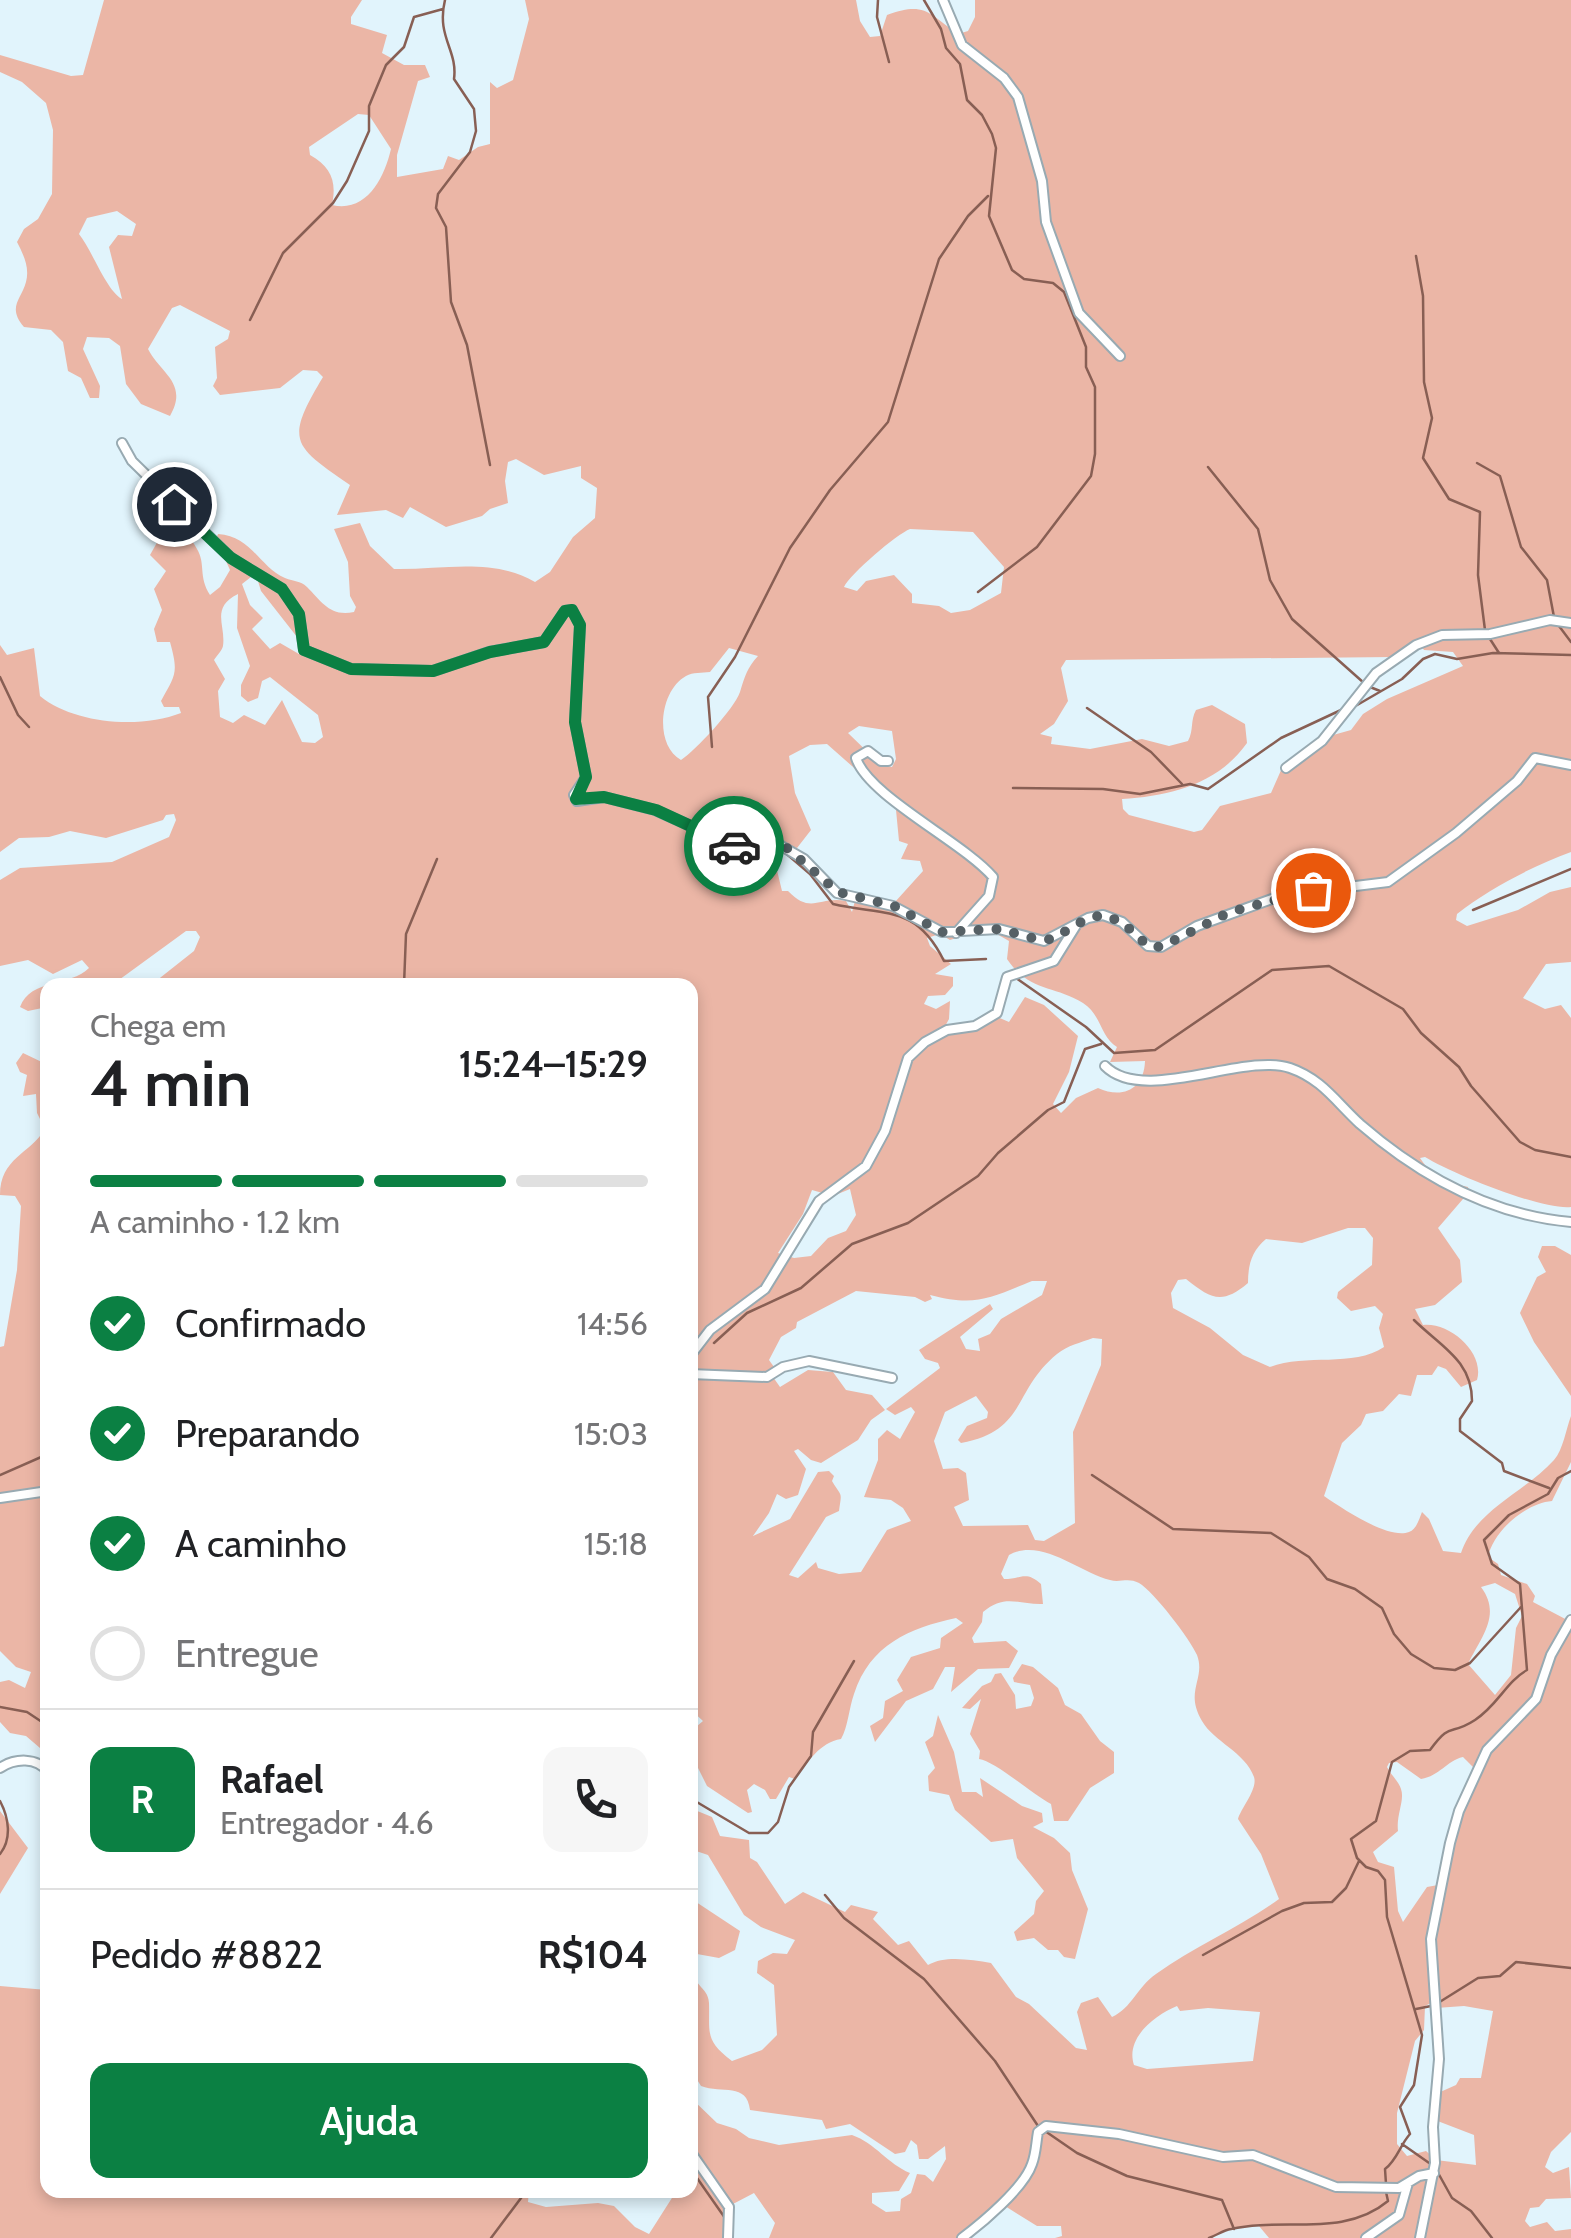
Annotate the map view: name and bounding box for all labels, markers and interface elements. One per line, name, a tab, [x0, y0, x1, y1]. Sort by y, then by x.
pin	[132, 462, 217, 547]
icon: home	[147, 477, 202, 532]
courier	[684, 796, 784, 896]
icon: car	[707, 819, 762, 874]
pin	[1271, 848, 1356, 933]
icon: bag	[1286, 863, 1341, 918]
text: Chega em	[90, 1006, 226, 1045]
text: 15:24–15:29	[459, 1040, 648, 1087]
text: 4 min	[90, 1043, 252, 1122]
text: A caminho · 1.2 km	[90, 1202, 340, 1241]
icon: check	[90, 1296, 145, 1351]
text: Confirmado	[175, 1300, 366, 1347]
text: 14:56	[577, 1304, 648, 1343]
icon: check	[90, 1406, 145, 1461]
text: Preparando	[175, 1410, 360, 1457]
text: 15:03	[574, 1414, 648, 1453]
icon: check	[90, 1516, 145, 1571]
text: A caminho	[175, 1520, 347, 1567]
text: 15:18	[584, 1524, 648, 1563]
text: Entregue	[175, 1630, 319, 1677]
button: phone	[543, 1747, 648, 1852]
text: Rafael	[220, 1756, 324, 1803]
text: R	[131, 1776, 154, 1823]
text: Entregador · 4.6	[220, 1803, 434, 1842]
text: Pedido #8822	[90, 1931, 323, 1978]
text: R$104	[538, 1931, 648, 1978]
button: Ajuda	[90, 2063, 648, 2178]

